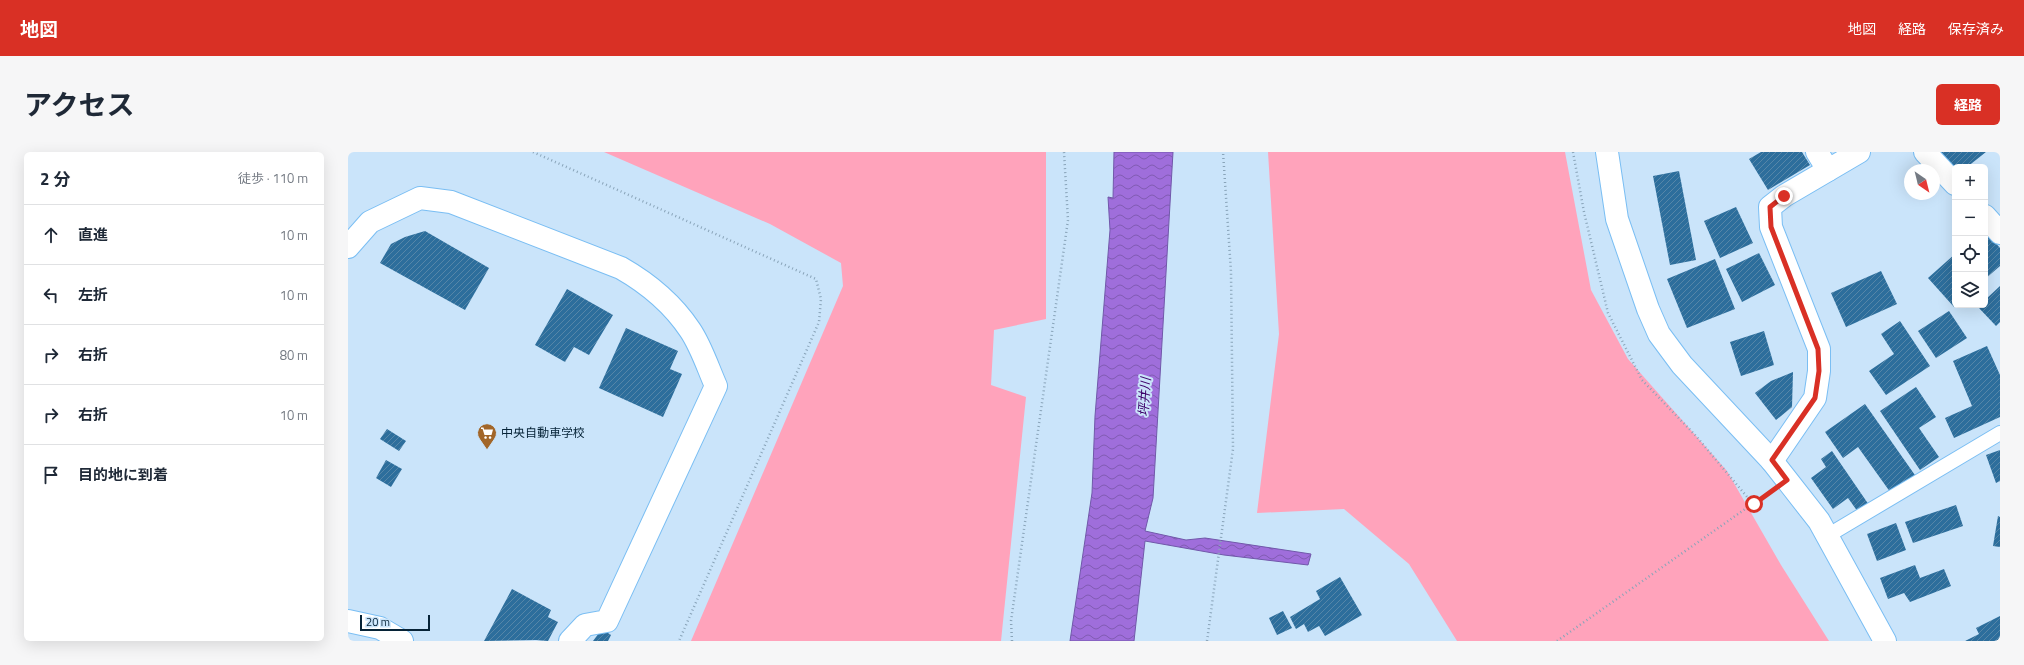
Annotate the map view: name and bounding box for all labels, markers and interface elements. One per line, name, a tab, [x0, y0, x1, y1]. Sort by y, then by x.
text: 地図	[20, 14, 58, 43]
text: 地図	[1848, 18, 1876, 39]
text: 経路	[1898, 18, 1926, 39]
text: 保存済み	[1948, 18, 2004, 39]
text: アクセス	[24, 83, 135, 126]
button: 経路	[1936, 84, 2000, 125]
north arrow	[1904, 164, 1940, 200]
map controls	[1952, 164, 1988, 308]
button: +	[1952, 164, 1988, 200]
text: 2 分	[40, 166, 70, 192]
text: 徒歩 · 110 m	[238, 168, 308, 188]
route end	[1775, 187, 1793, 205]
button: −	[1952, 200, 1988, 236]
text: 直進	[78, 223, 108, 246]
icon: ahead	[40, 224, 62, 246]
text: 10 m	[280, 225, 308, 245]
button: locate	[1952, 236, 1988, 272]
button: layers	[1952, 272, 1988, 308]
text: 左折	[78, 283, 108, 306]
icon: left	[40, 284, 62, 306]
text: 10 m	[280, 285, 308, 305]
text: 右折	[78, 343, 108, 366]
icon: right	[40, 344, 62, 366]
text: 80 m	[280, 345, 308, 365]
water label: 坪井川	[1133, 375, 1155, 417]
text: 右折	[78, 403, 108, 426]
icon: right	[40, 404, 62, 426]
text: 10 m	[280, 405, 308, 425]
supermarket icon: 中央自動車学校	[476, 422, 498, 450]
place label: 中央自動車学校	[501, 423, 585, 442]
text: 目的地に到着	[78, 463, 168, 486]
icon: arrive	[40, 464, 62, 486]
route start	[1745, 495, 1763, 513]
scale bar	[360, 613, 430, 632]
text: 20 m	[366, 614, 390, 630]

